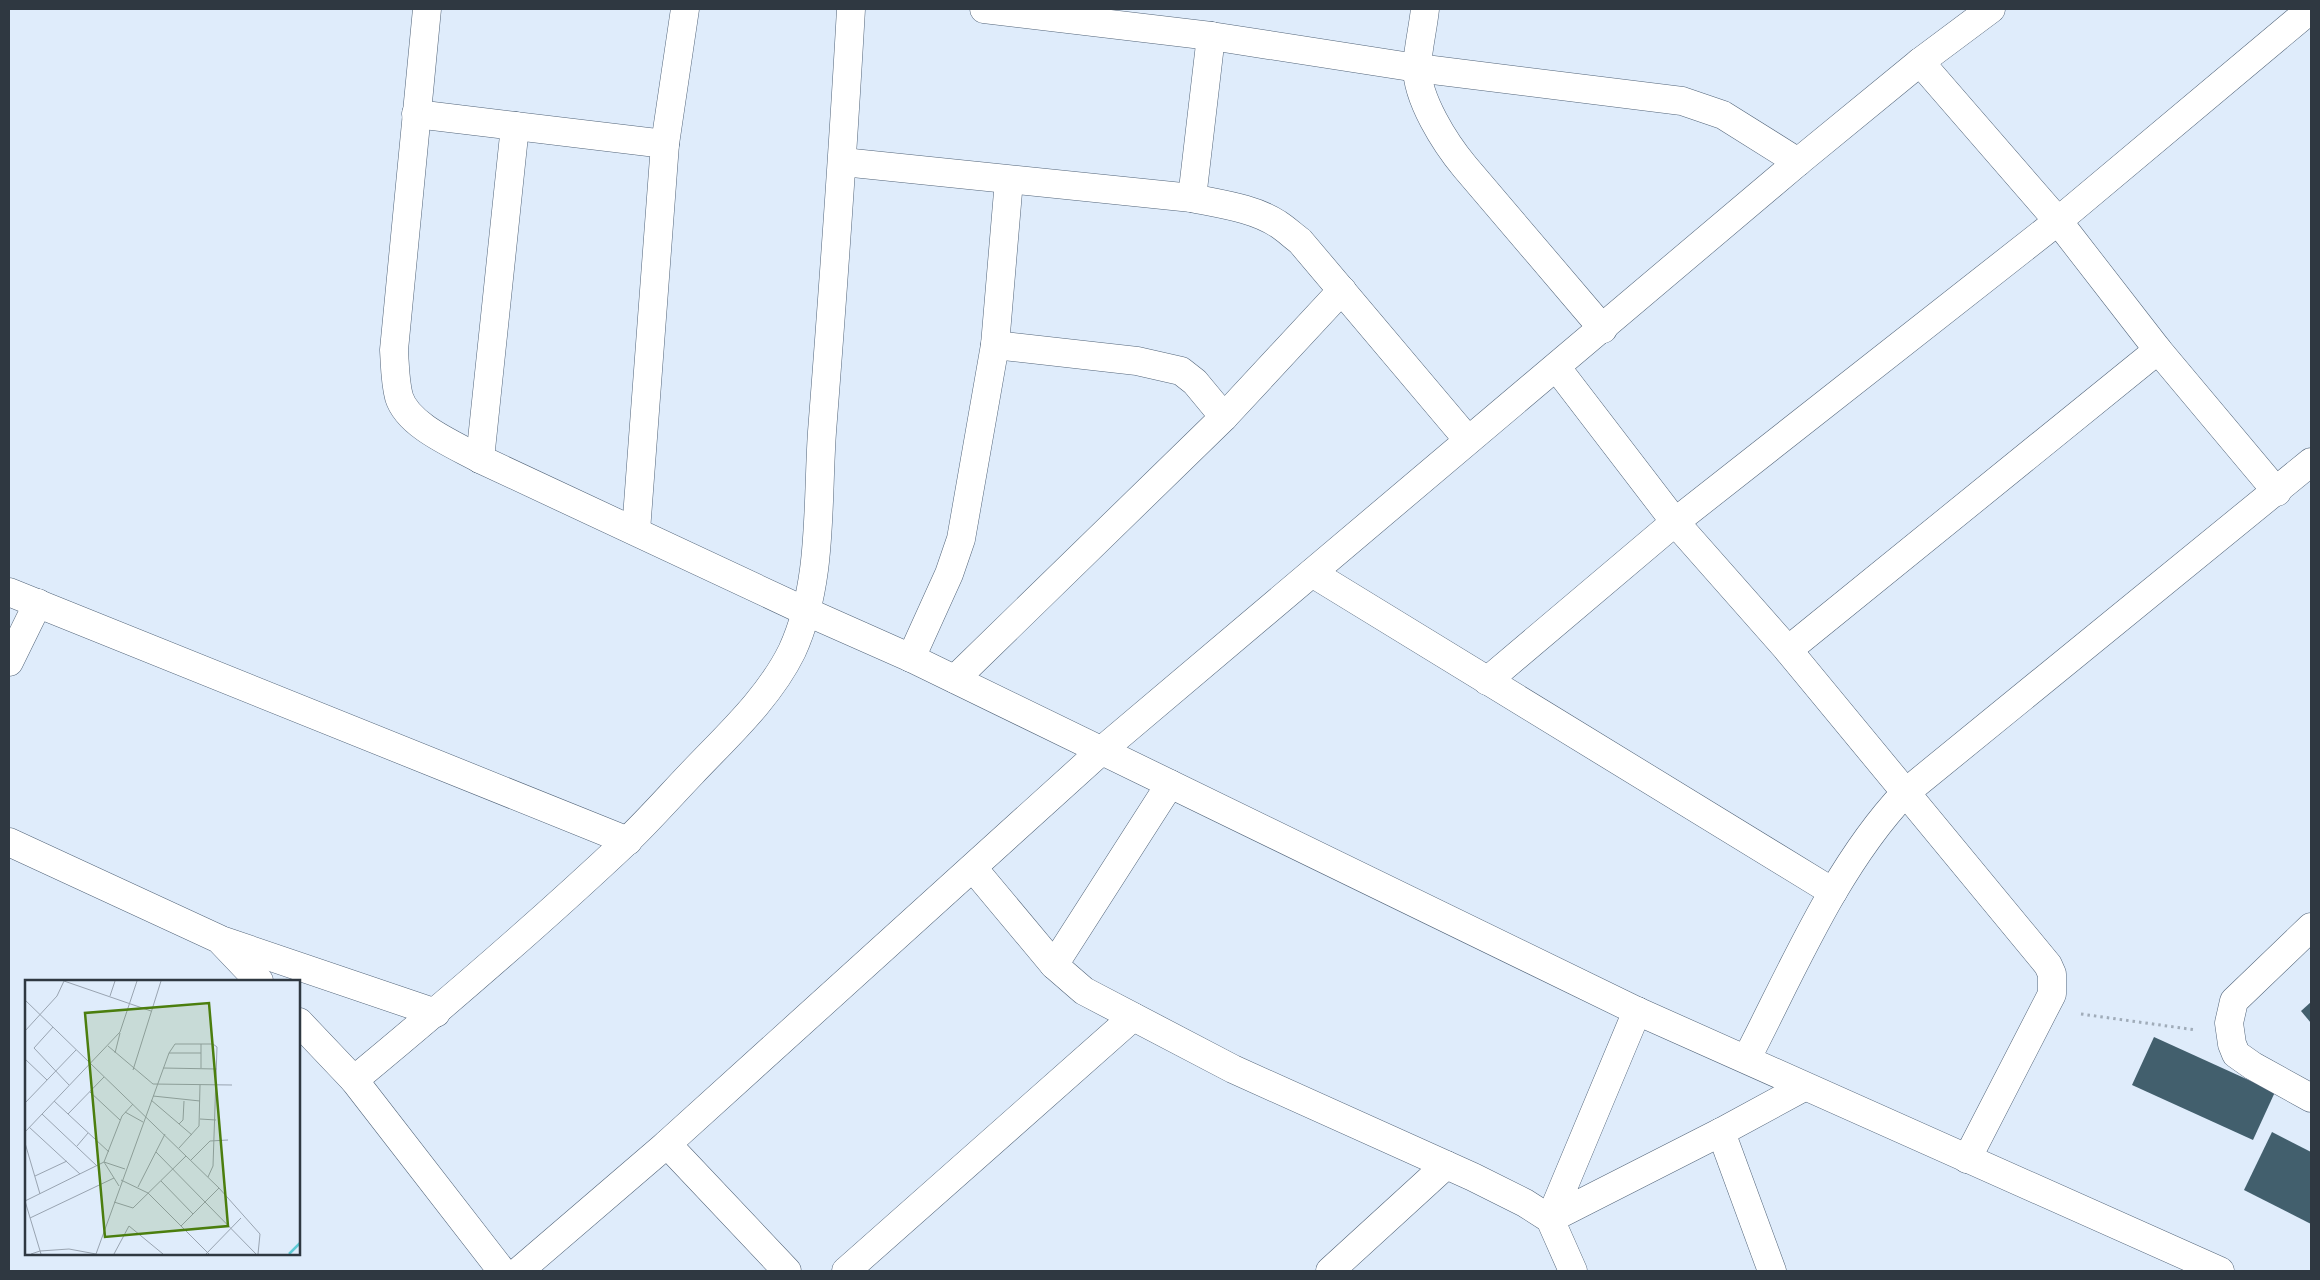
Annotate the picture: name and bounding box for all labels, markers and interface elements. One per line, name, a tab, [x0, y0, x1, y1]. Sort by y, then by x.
inset map	[25, 980, 300, 1255]

